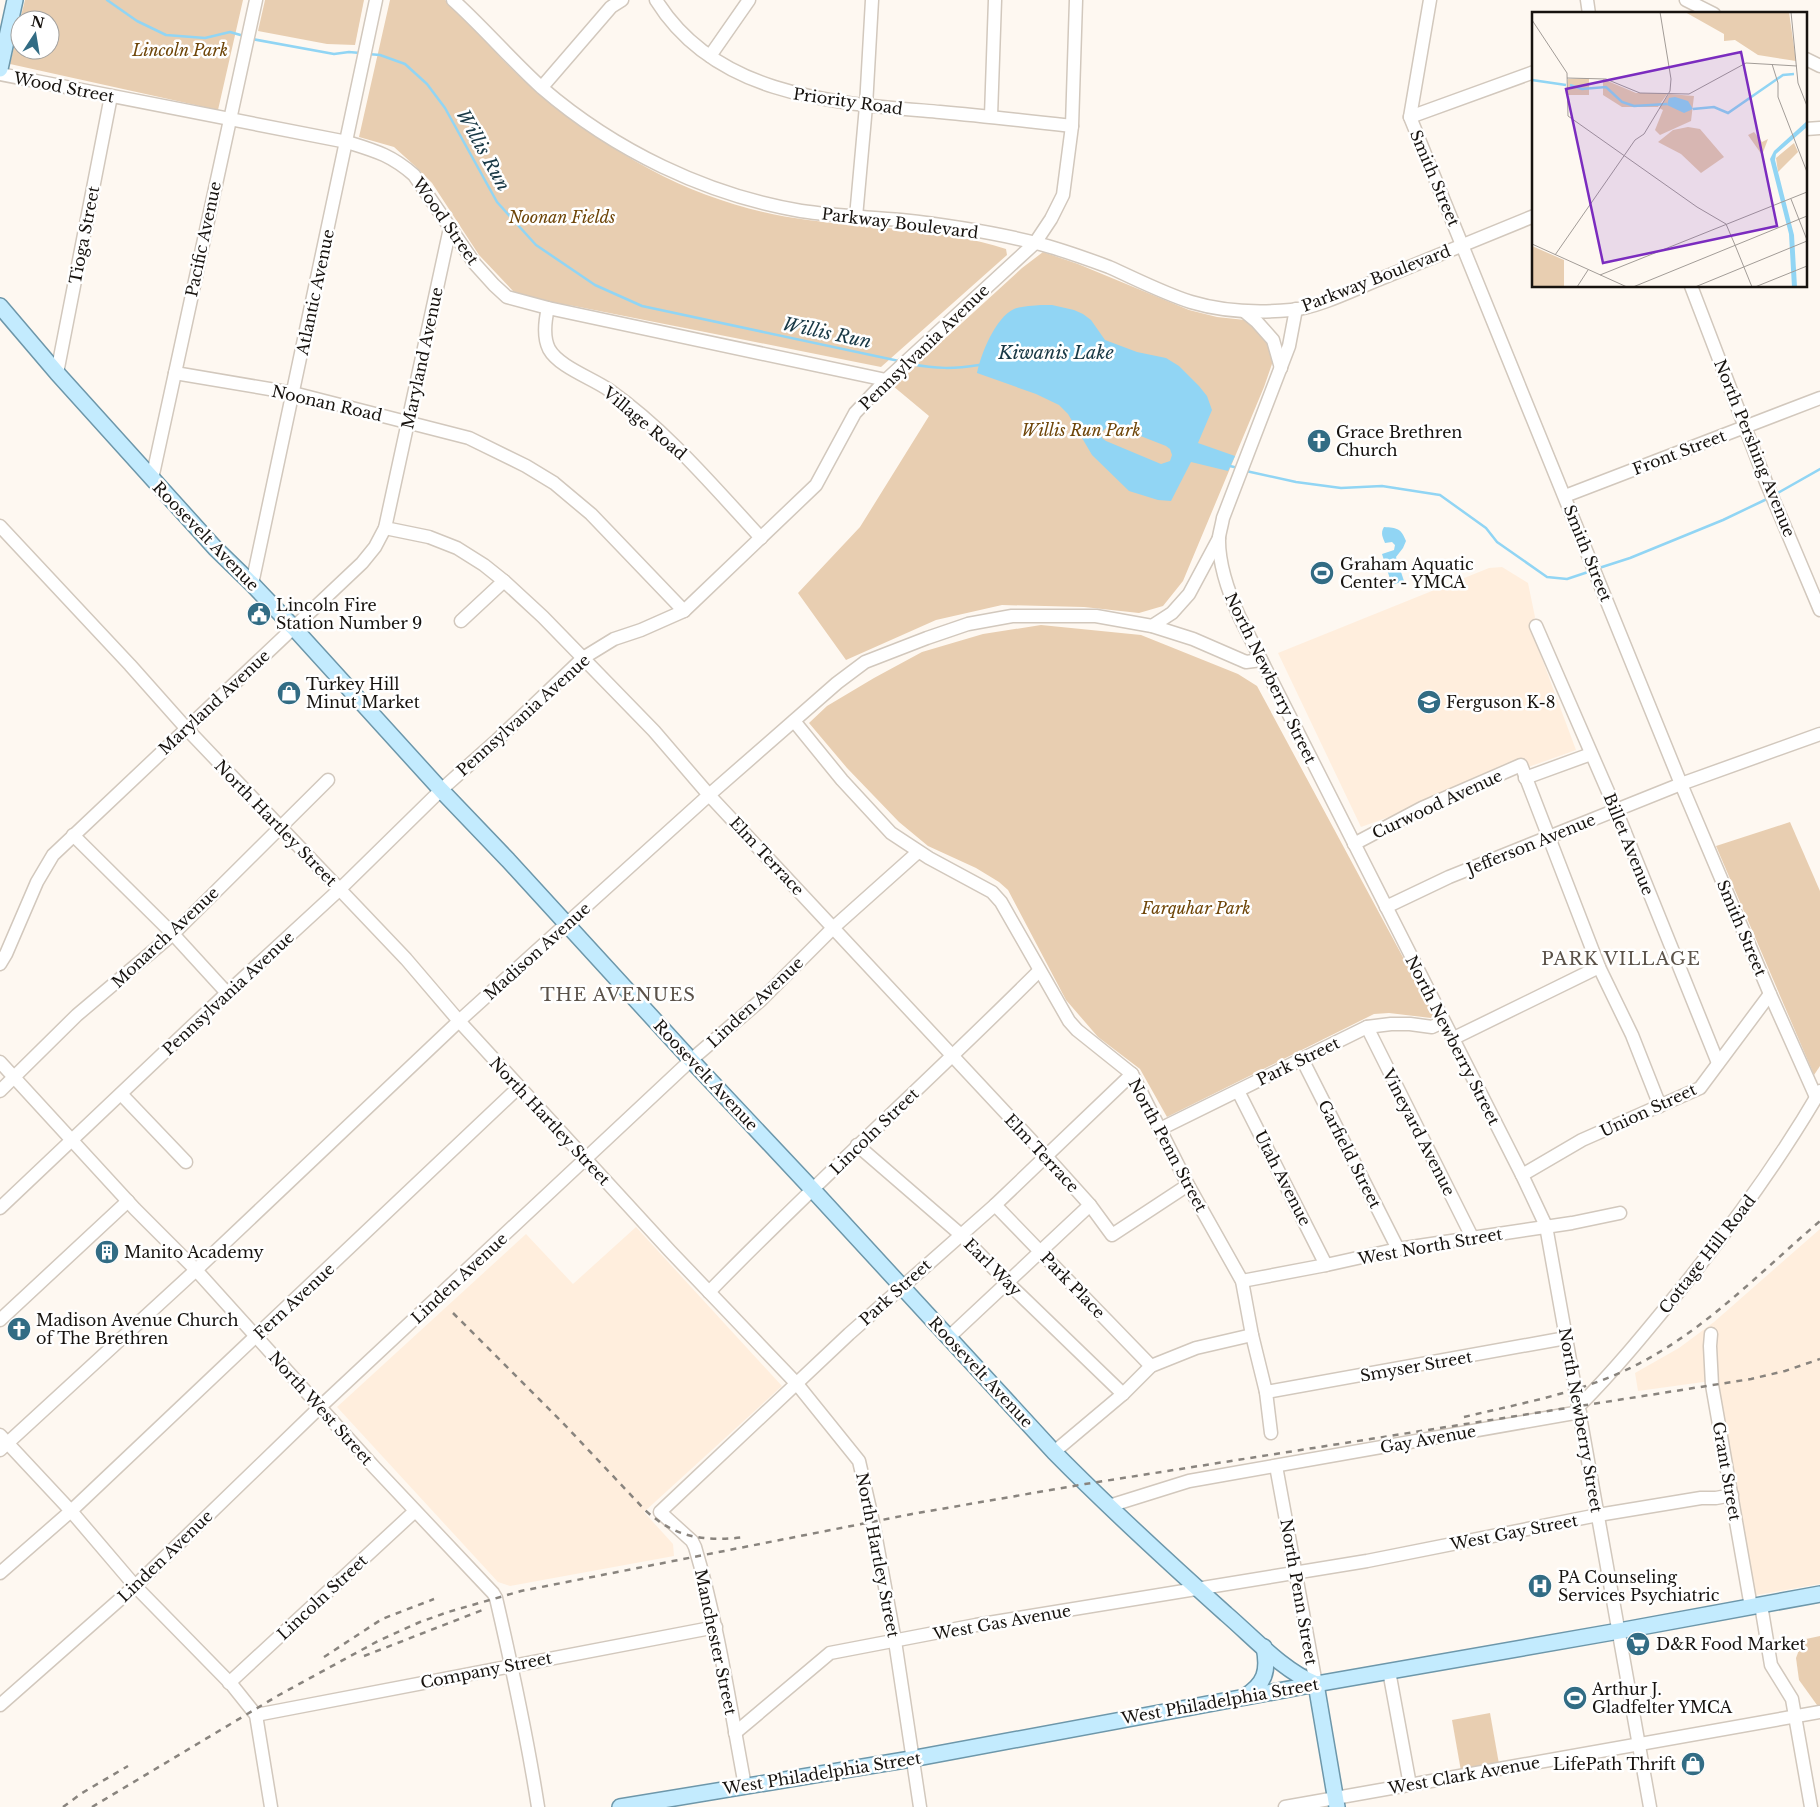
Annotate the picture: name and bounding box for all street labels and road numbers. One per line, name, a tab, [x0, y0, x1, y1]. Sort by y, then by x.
street label: Wood Street	[11, 67, 116, 107]
street label: Priority Road	[792, 83, 904, 119]
street label: Smith Street	[1406, 127, 1464, 229]
street label: Wood Street	[408, 173, 483, 269]
street label: Pacific Avenue	[181, 179, 225, 299]
street label: Tioga Street	[65, 184, 103, 286]
street label: Parkway Boulevard	[820, 203, 980, 243]
street label: Atlantic Avenue	[292, 227, 338, 358]
street label: Parkway Boulevard	[1299, 240, 1453, 316]
street label: Pennsylvania Avenue	[855, 280, 993, 414]
street label: Maryland Avenue	[397, 285, 447, 431]
street label: North Pershing Avenue	[1710, 356, 1800, 540]
street label: Noonan Road	[270, 381, 384, 425]
street label: Village Road	[598, 382, 691, 464]
street label: Front Street	[1630, 425, 1728, 479]
street label: Roosevelt Avenue	[149, 477, 263, 595]
street label: Smith Street	[1559, 502, 1617, 604]
street label: North Newberry Street	[1221, 589, 1321, 767]
street label: Maryland Avenue	[154, 645, 274, 759]
street label: Pennsylvania Avenue	[452, 650, 594, 780]
street label: North Hartley Street	[211, 756, 341, 890]
street label: Curwood Avenue	[1369, 765, 1505, 843]
street label: Billet Avenue	[1599, 790, 1659, 898]
street label: Jefferson Avenue	[1462, 809, 1598, 880]
street label: Elm Terrace	[725, 813, 809, 899]
street label: Smith Street	[1713, 877, 1771, 979]
street label: Monarch Avenue	[107, 882, 223, 992]
street label: Madison Avenue	[480, 898, 594, 1004]
street label: Pennsylvania Avenue	[158, 927, 298, 1059]
street label: Linden Avenue	[703, 952, 807, 1052]
street label: North Newberry Street	[1402, 952, 1504, 1128]
street label: Roosevelt Avenue	[649, 1015, 763, 1135]
street label: Park Street	[1253, 1032, 1343, 1090]
street label: North Hartley Street	[486, 1053, 614, 1189]
street label: Vineyard Avenue	[1378, 1064, 1460, 1199]
street label: North Penn Street	[1124, 1075, 1212, 1215]
street label: Union Street	[1597, 1079, 1699, 1141]
street label: Lincoln Street	[825, 1083, 923, 1179]
street label: Garfield Street	[1314, 1097, 1386, 1211]
street label: Elm Terrace	[1000, 1110, 1084, 1196]
street label: Utah Avenue	[1250, 1127, 1316, 1229]
street label: Cottage Hill Road	[1654, 1190, 1760, 1317]
street label: West North Street	[1355, 1223, 1504, 1269]
street label: Linden Avenue	[407, 1228, 511, 1328]
street label: Earl Way	[960, 1234, 1027, 1301]
street label: Park Place	[1037, 1248, 1109, 1322]
street label: Park Street	[855, 1255, 935, 1329]
street label: Fern Avenue	[250, 1259, 338, 1343]
street label: Roosevelt Avenue	[924, 1312, 1038, 1432]
street label: North Newberry Street	[1555, 1326, 1607, 1514]
street label: Smyser Street	[1358, 1346, 1474, 1386]
street label: North West Street	[265, 1347, 377, 1469]
street label: Grant Street	[1708, 1420, 1746, 1522]
street label: Gay Avenue	[1378, 1421, 1478, 1457]
street label: North Hartley Street	[852, 1471, 904, 1639]
street label: Linden Avenue	[113, 1506, 217, 1606]
street label: West Gay Street	[1448, 1510, 1580, 1554]
street label: North Penn Street	[1276, 1517, 1322, 1667]
street label: Lincoln Street	[273, 1550, 371, 1644]
street label: Manchester Street	[691, 1567, 741, 1717]
street label: West Gas Avenue	[931, 1600, 1072, 1644]
street label: Company Street	[419, 1647, 553, 1693]
street label: West Philadelphia Street	[1119, 1674, 1320, 1728]
street label: West Philadelphia Street	[721, 1747, 922, 1799]
street label: West Clark Avenue	[1386, 1752, 1541, 1798]

